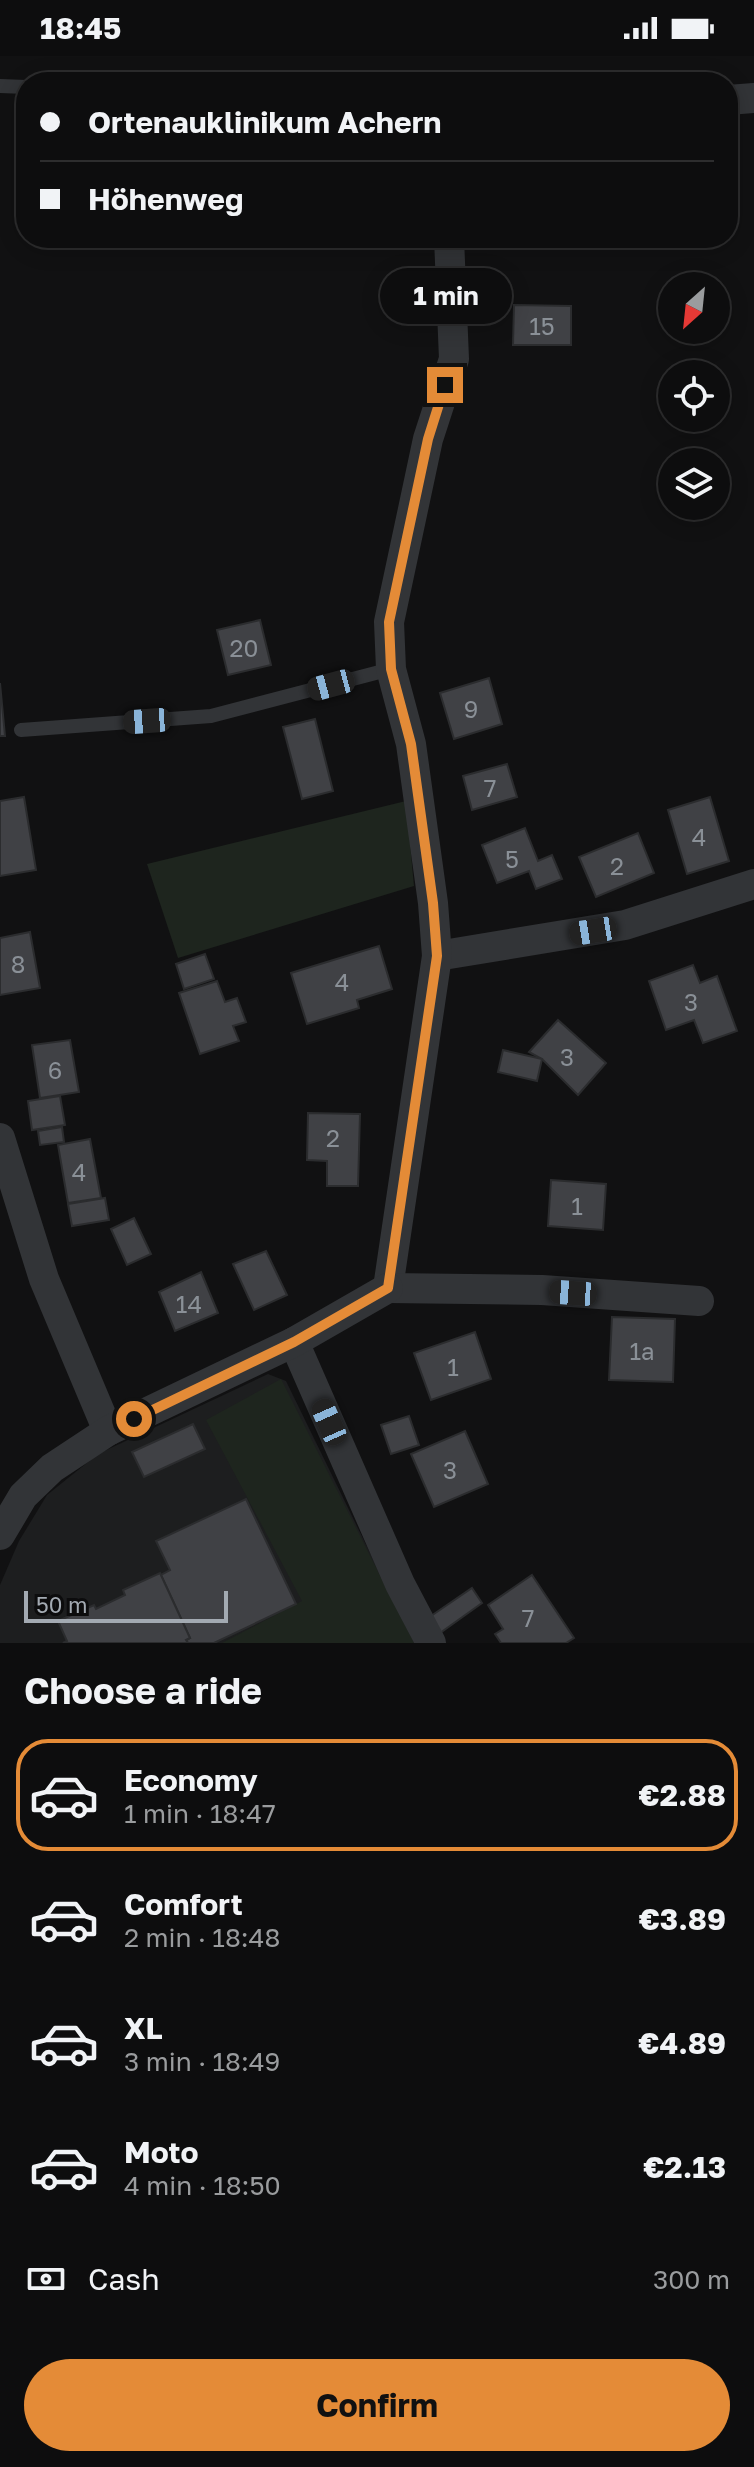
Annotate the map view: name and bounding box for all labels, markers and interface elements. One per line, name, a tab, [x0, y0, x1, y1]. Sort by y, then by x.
text: 18:45	[40, 10, 121, 46]
text: Ortenauklinikum Achern	[88, 104, 442, 140]
text: Höhenweg	[88, 181, 243, 217]
callout: 1 min	[379, 269, 511, 325]
north arrow	[658, 272, 730, 344]
map controls	[658, 272, 730, 520]
text: 1 min	[413, 280, 479, 311]
house number: 15	[529, 311, 555, 340]
button: locate	[658, 360, 730, 432]
route end	[427, 367, 463, 403]
button: layers	[658, 448, 730, 520]
house number: 20	[230, 633, 258, 662]
car	[305, 667, 357, 703]
house number: 9	[464, 694, 478, 723]
car	[122, 707, 172, 735]
house number: 7	[484, 773, 496, 802]
house number: 4	[692, 822, 706, 851]
house number: 5	[505, 844, 519, 873]
house number: 2	[610, 851, 624, 880]
car	[567, 915, 619, 947]
house number: 8	[11, 949, 25, 978]
house number: 4	[335, 967, 349, 996]
house number: 3	[684, 987, 698, 1016]
house number: 3	[560, 1042, 574, 1071]
house number: 6	[48, 1055, 62, 1084]
house number: 2	[326, 1123, 340, 1152]
house number: 4	[72, 1157, 86, 1186]
house number: 1	[571, 1191, 583, 1220]
car	[548, 1279, 598, 1307]
house number: 14	[176, 1289, 202, 1318]
house number: 1a	[629, 1336, 655, 1365]
house number: 1	[447, 1352, 459, 1381]
car	[308, 1395, 350, 1449]
route start	[116, 1401, 152, 1437]
house number: 3	[443, 1455, 457, 1484]
scale bar	[24, 1587, 228, 1623]
text: 50 m	[36, 1591, 87, 1618]
house number: 7	[522, 1603, 534, 1632]
text: Choose a ride	[24, 1669, 262, 1712]
icon: car	[28, 1759, 100, 1831]
text: Economy	[124, 1762, 258, 1798]
text: €2.88	[639, 1777, 726, 1813]
text: 1 min · 18:47	[124, 1798, 276, 1829]
icon: car	[28, 1883, 100, 1955]
text: Comfort	[124, 1886, 243, 1922]
text: €3.89	[639, 1901, 726, 1937]
text: 2 min · 18:48	[124, 1922, 280, 1953]
icon: car	[28, 2007, 100, 2079]
text: XL	[124, 2010, 163, 2046]
text: €4.89	[638, 2025, 726, 2061]
text: 3 min · 18:49	[124, 2046, 280, 2077]
icon: car	[28, 2131, 100, 2203]
text: Moto	[124, 2134, 199, 2170]
text: €2.13	[643, 2149, 726, 2185]
text: 4 min · 18:50	[124, 2170, 281, 2201]
icon: cash	[24, 2257, 68, 2301]
text: Cash	[88, 2261, 160, 2297]
text: 300 m	[653, 2264, 730, 2295]
button: Confirm	[24, 2359, 730, 2451]

